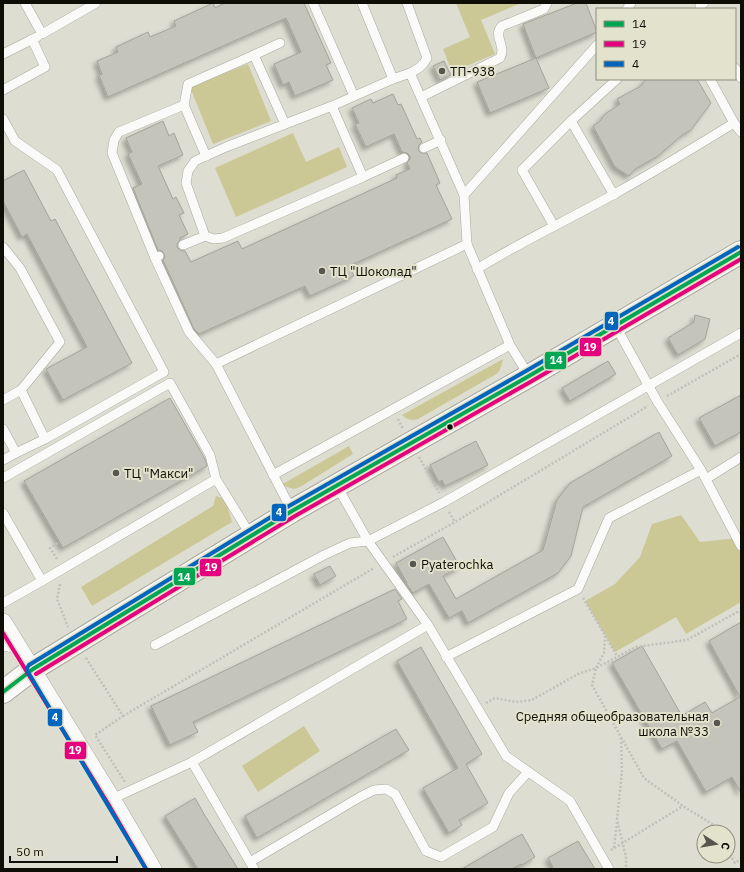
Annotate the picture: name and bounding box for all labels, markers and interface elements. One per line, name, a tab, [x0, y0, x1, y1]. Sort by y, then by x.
legend	[596, 8, 736, 80]
text: 14	[632, 16, 646, 31]
text: 19	[632, 36, 646, 51]
text: 4	[632, 56, 639, 71]
place label: ТП-938	[450, 63, 495, 80]
marker: ТП-938	[437, 66, 447, 76]
place label: ТЦ "Шоколад"	[330, 263, 417, 280]
marker: ТЦ "Шоколад"	[317, 266, 327, 276]
line badge: 4	[604, 311, 619, 331]
text: 4	[608, 314, 615, 328]
line badge: 19	[579, 337, 602, 357]
text: 19	[583, 340, 597, 354]
line badge: 14	[544, 351, 567, 370]
text: 14	[549, 353, 563, 367]
unlabelled marker	[445, 422, 455, 432]
place label: ТЦ "Макси"	[124, 465, 194, 482]
marker: ТЦ "Макси"	[111, 468, 121, 478]
line badge: 4	[271, 503, 287, 522]
text: 4	[276, 505, 283, 519]
place label: Pyaterochka	[421, 556, 493, 573]
line badge: 19	[199, 558, 222, 577]
marker: Pyaterochka	[408, 559, 418, 569]
text: 19	[204, 560, 218, 574]
line badge: 14	[173, 567, 196, 586]
text: 14	[177, 570, 191, 584]
line badge: 4	[47, 708, 63, 727]
place label: Средняя общеобразовательная школа №33	[516, 708, 709, 740]
text: 4	[52, 710, 59, 724]
marker: Средняя общеобразовательная школа №33	[712, 718, 722, 728]
line badge: 19	[64, 741, 87, 760]
text: 19	[68, 743, 82, 757]
north arrow	[696, 824, 736, 864]
scale bar	[10, 838, 117, 864]
text: С	[718, 841, 733, 851]
text: 50 m	[16, 844, 44, 859]

